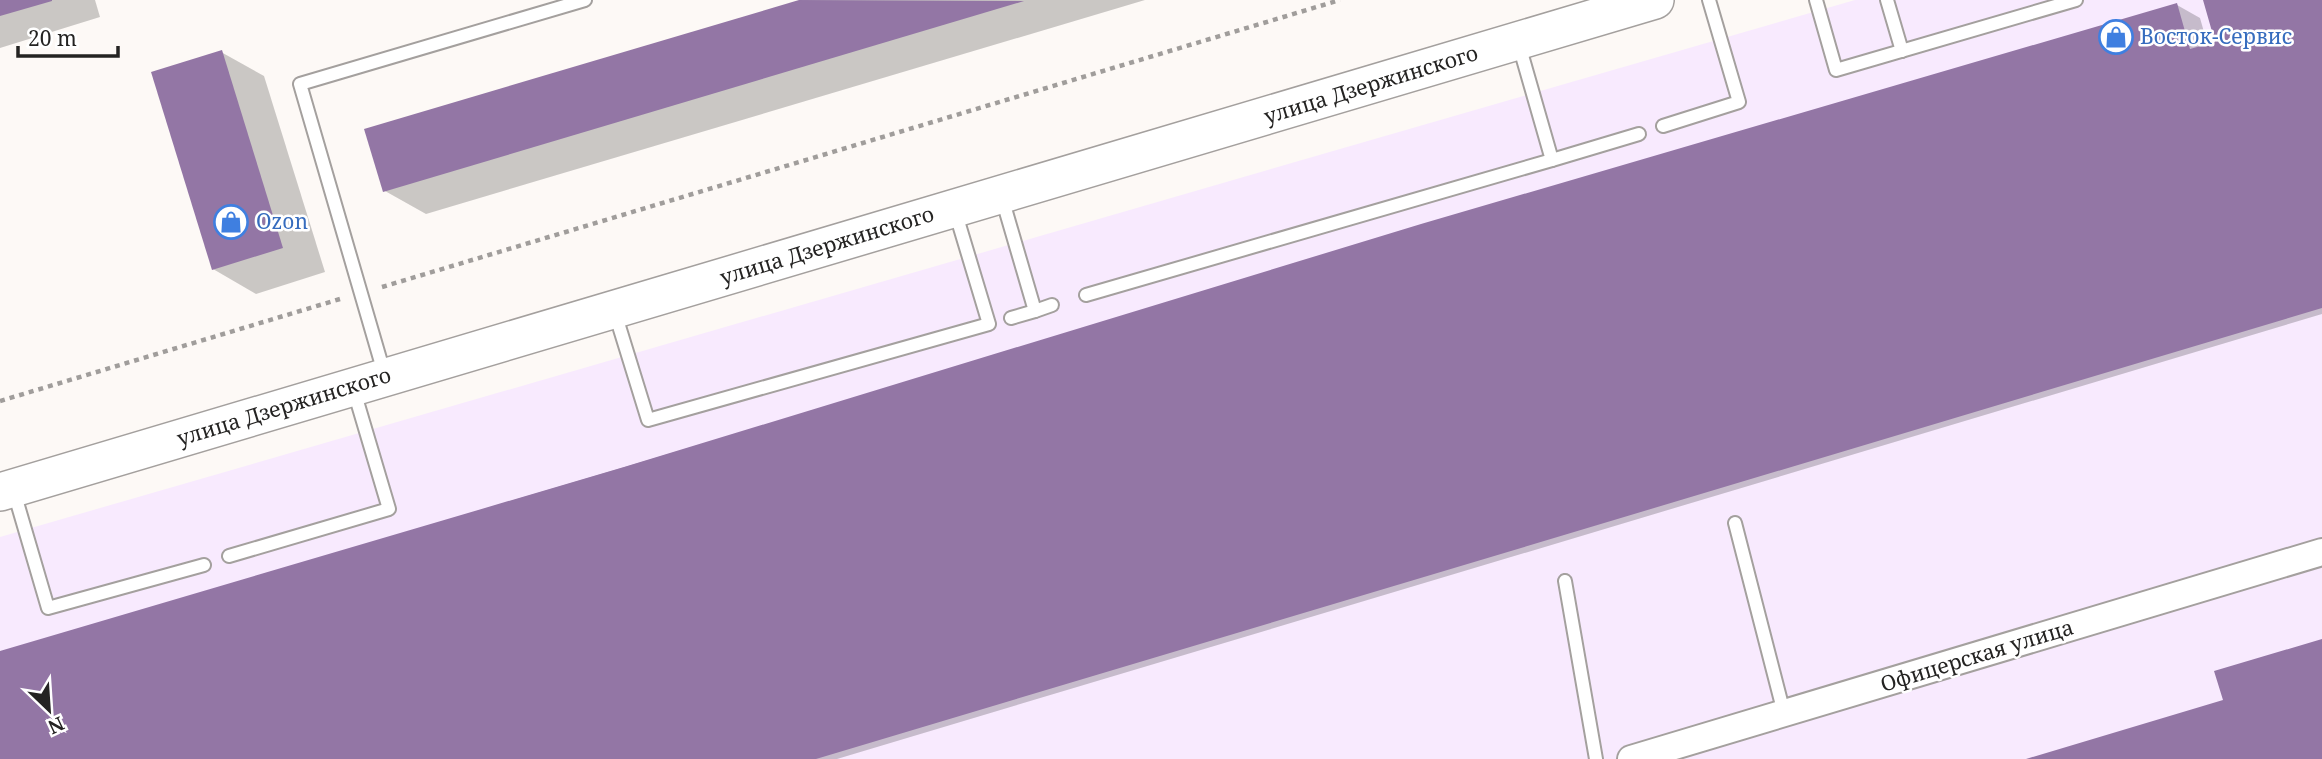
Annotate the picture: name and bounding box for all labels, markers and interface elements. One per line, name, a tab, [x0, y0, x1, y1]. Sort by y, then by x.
scale bar	[18, 14, 117, 58]
shop icon: Восток-Сервис	[2097, 18, 2135, 56]
place label: Восток-Сервис	[2140, 22, 2292, 50]
text: 20 m	[28, 24, 77, 52]
street label: улица Дзержинского	[1260, 38, 1481, 130]
street label: улица Дзержинского	[716, 199, 937, 291]
shop icon: Ozon	[212, 203, 250, 241]
place label: Ozon	[256, 207, 308, 235]
street label: улица Дзержинского	[173, 360, 394, 452]
street label: Офицерская улица	[1877, 612, 2077, 698]
north arrow	[14, 675, 84, 745]
text: N	[44, 710, 68, 740]

